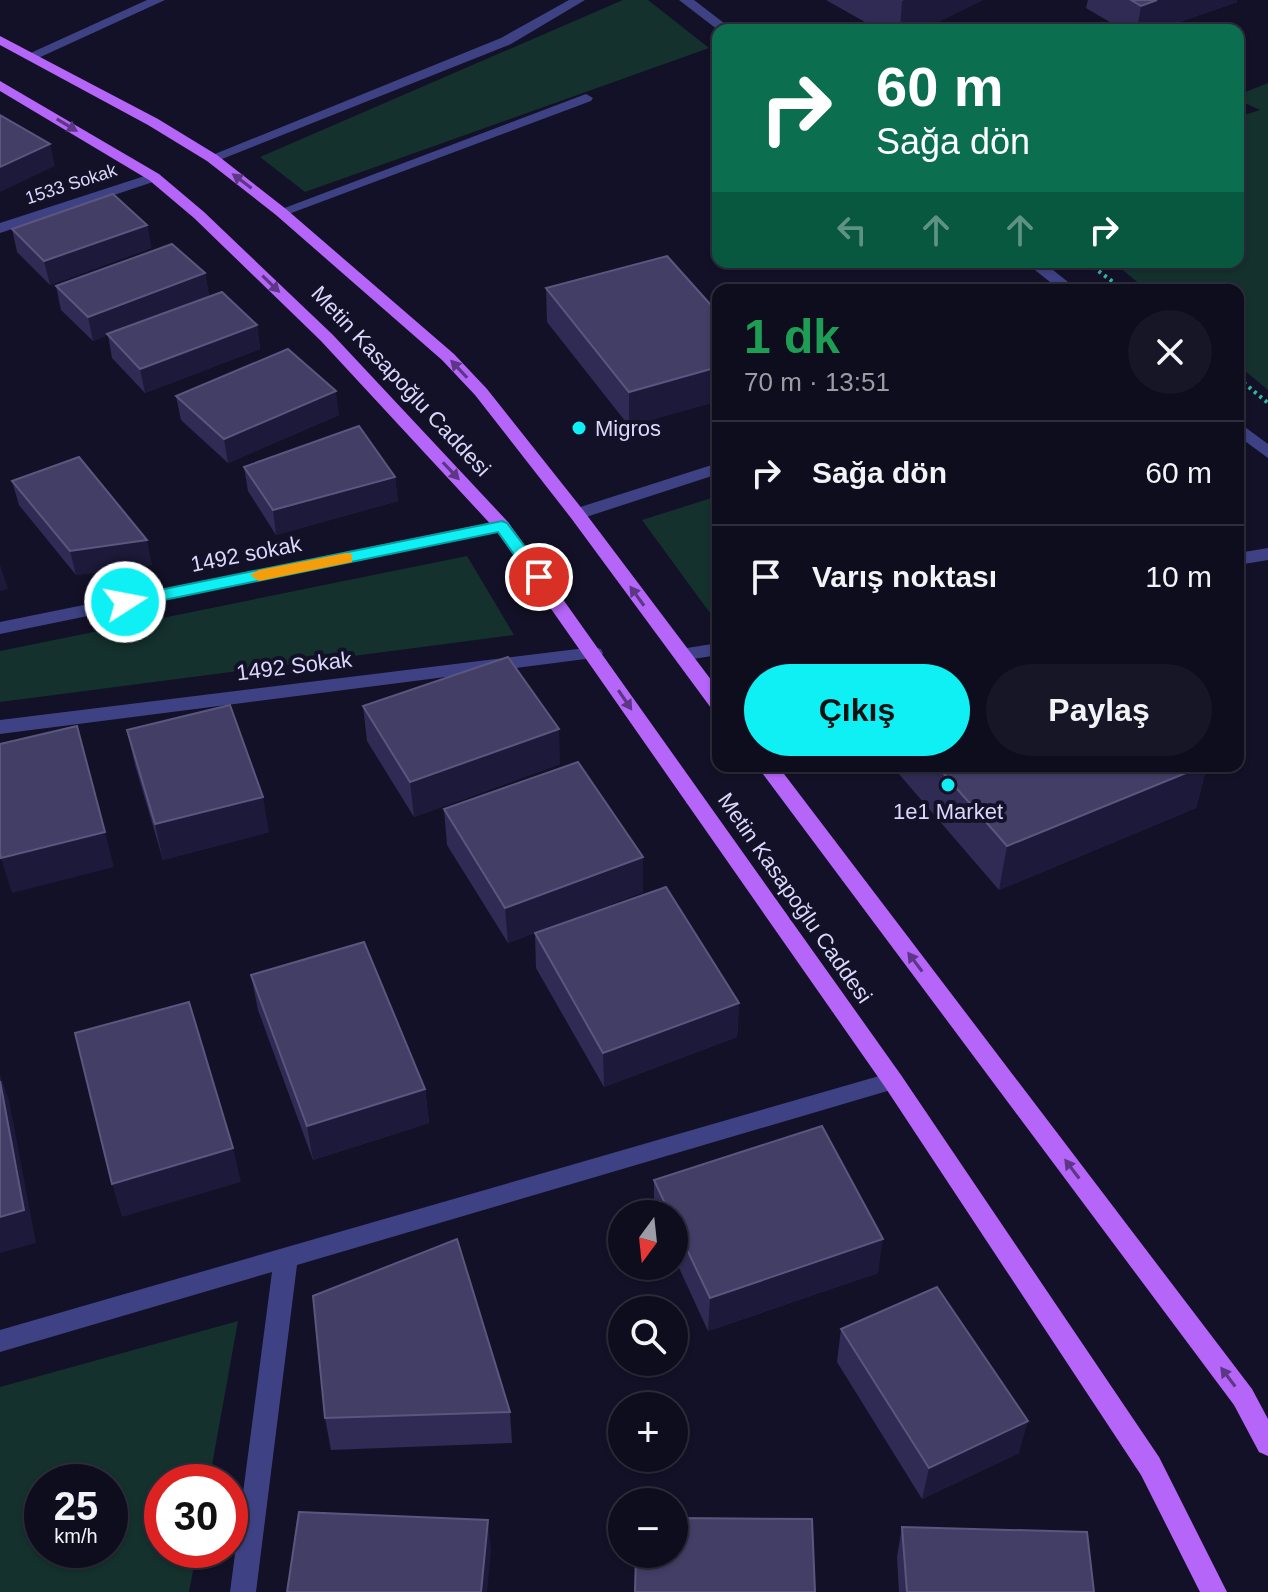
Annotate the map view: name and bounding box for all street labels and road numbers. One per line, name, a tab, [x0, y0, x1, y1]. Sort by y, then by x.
street label: 1533 Sokak	[23, 159, 120, 208]
street label: Metin Kasapoğlu Caddesi	[306, 281, 496, 481]
street label: 1492 sokak	[188, 531, 305, 577]
street label: 1492 Sokak	[235, 646, 354, 685]
street label: Metin Kasapoğlu Caddesi	[713, 788, 877, 1008]

